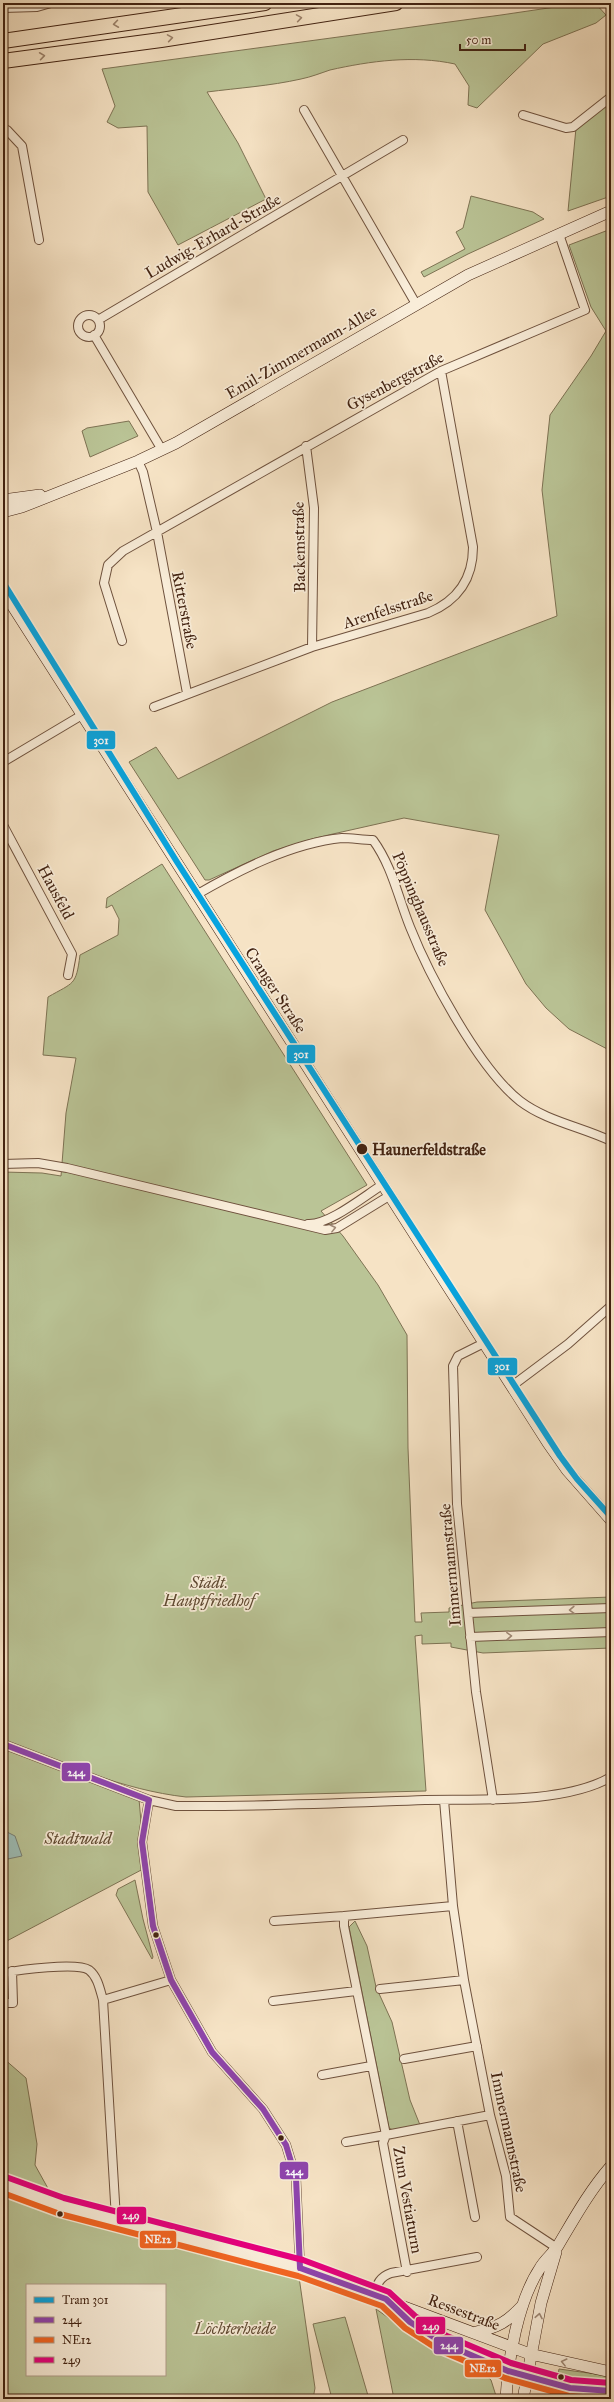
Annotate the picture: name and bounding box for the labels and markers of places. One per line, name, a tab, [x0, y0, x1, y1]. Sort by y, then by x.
place label: Haunerfeldstraße	[372, 1140, 486, 1159]
marker: Haunerfeldstraße	[355, 1142, 369, 1156]
unlabelled marker	[151, 1930, 161, 1940]
unlabelled marker	[276, 2133, 286, 2143]
unlabelled marker	[55, 2209, 65, 2219]
unlabelled marker	[556, 2372, 566, 2382]

